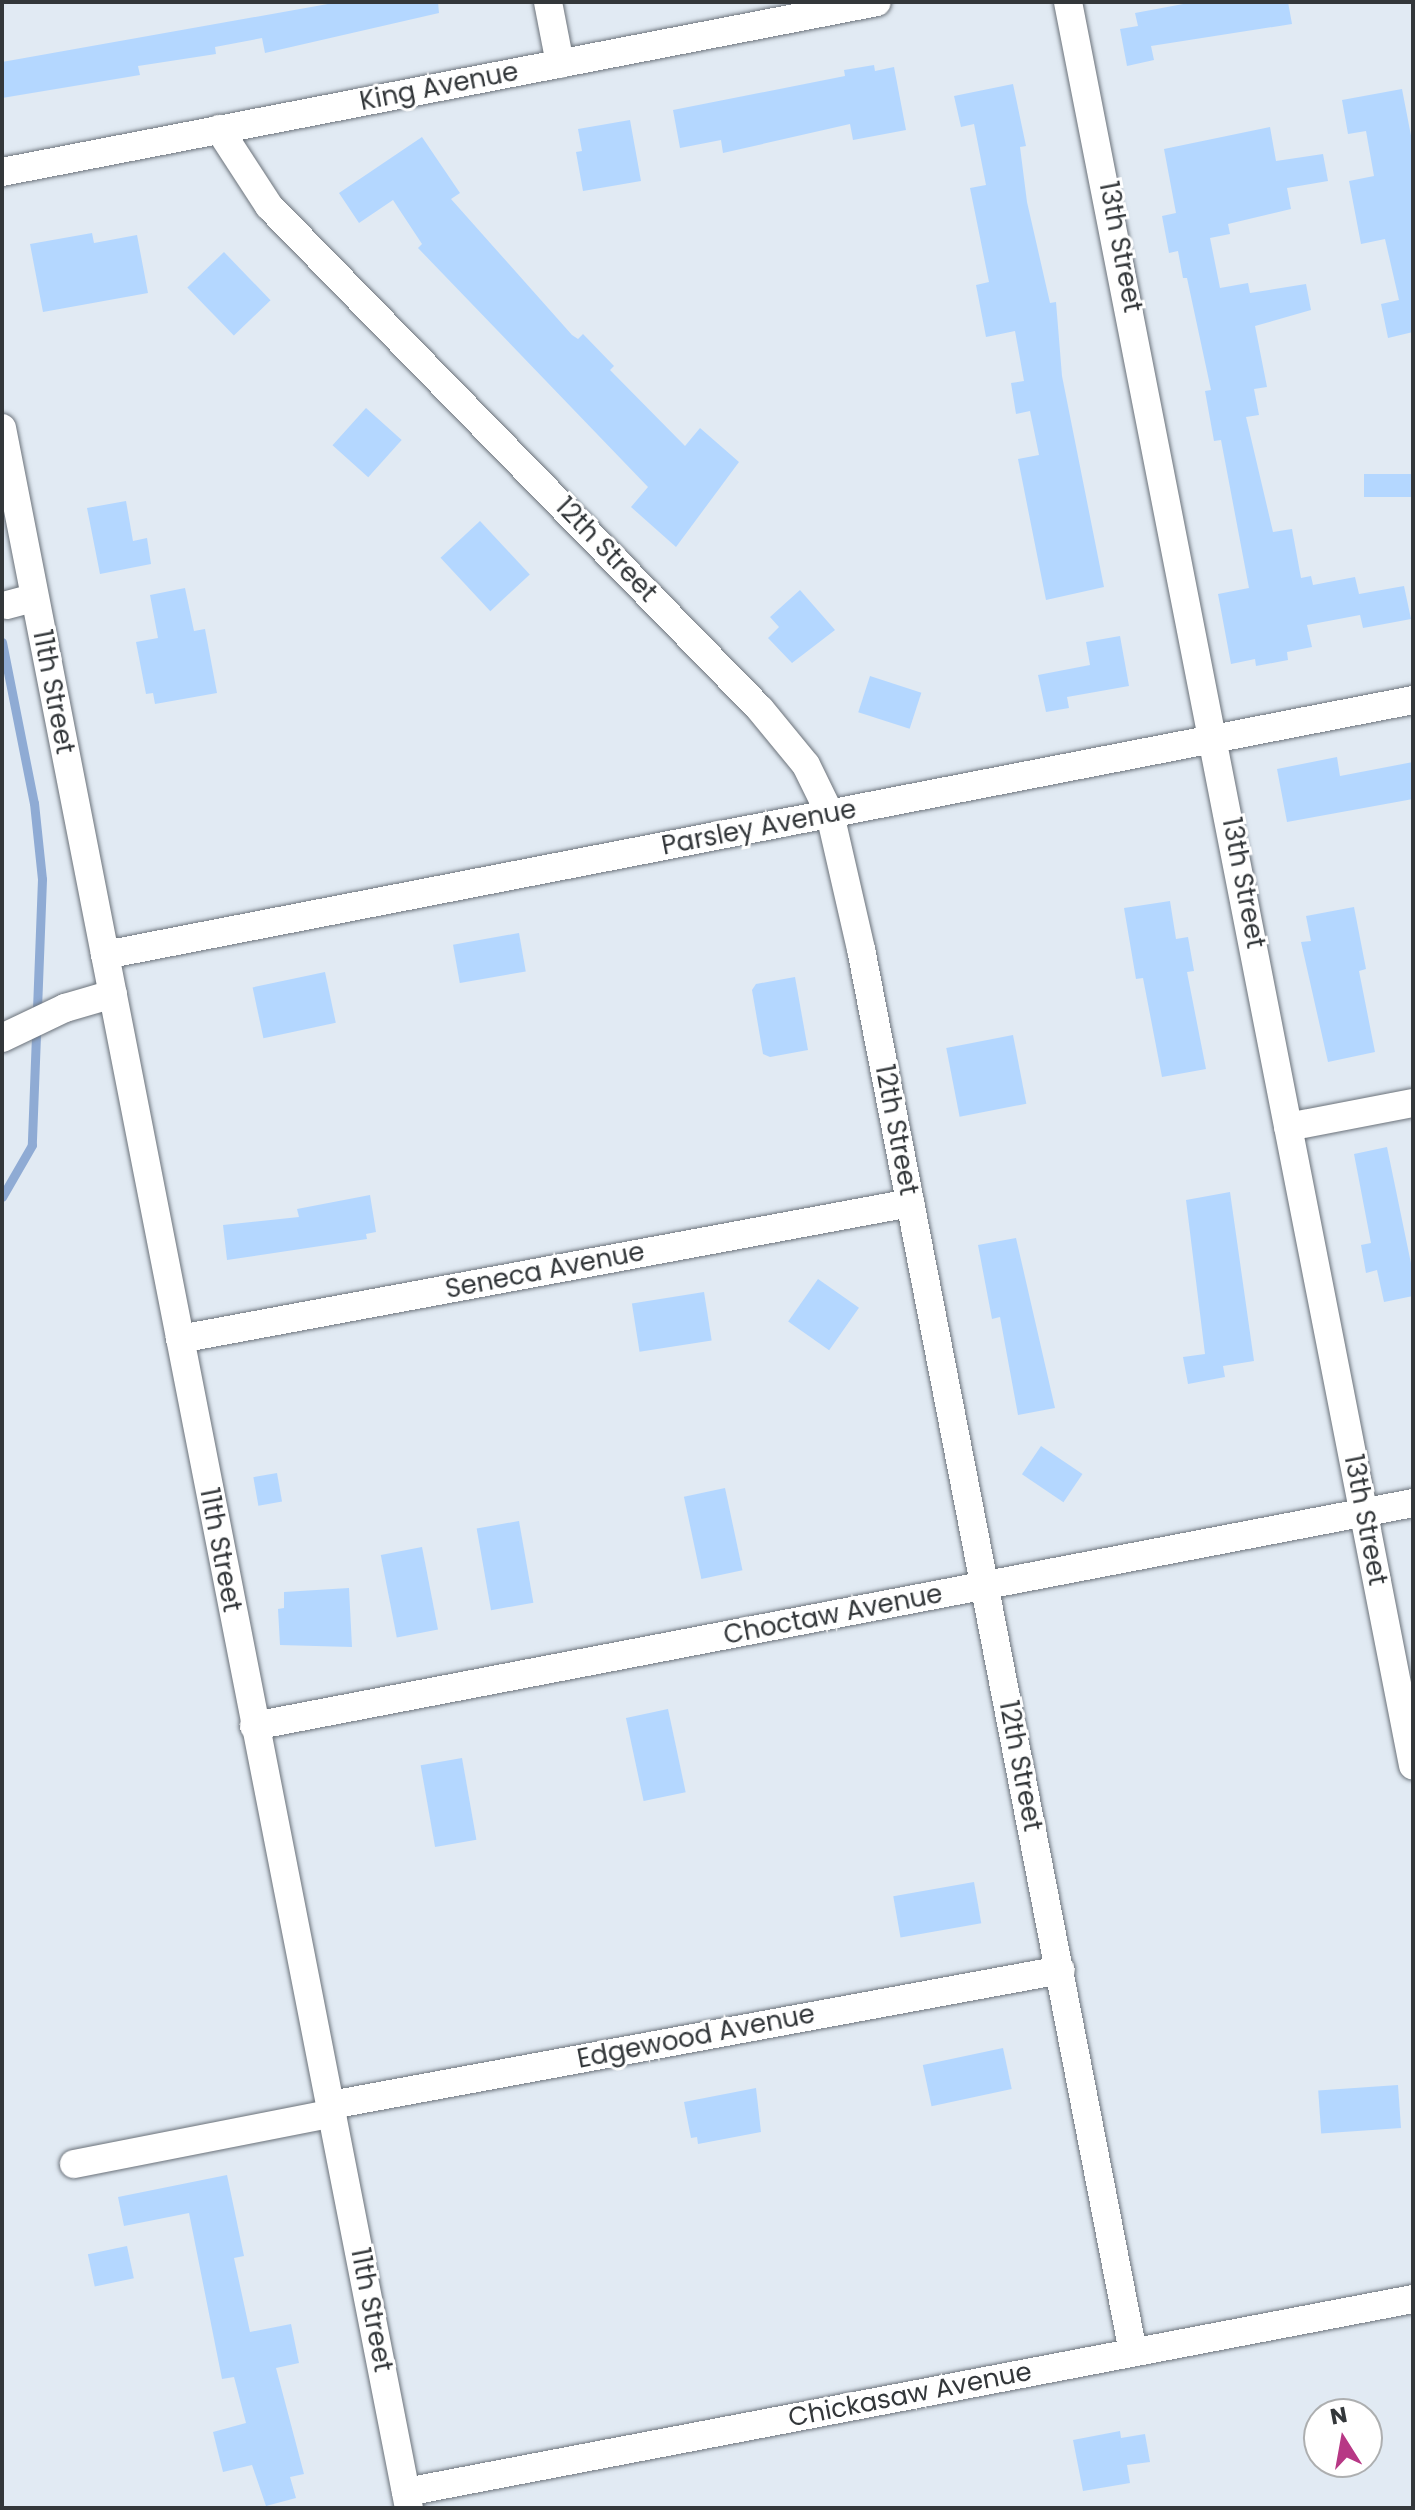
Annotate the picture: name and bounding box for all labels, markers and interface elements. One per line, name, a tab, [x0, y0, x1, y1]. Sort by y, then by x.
street label: King Avenue	[357, 56, 521, 118]
street label: 13th Street	[1092, 179, 1148, 315]
street label: 12th Street	[549, 492, 663, 608]
street label: 11th Street	[26, 627, 80, 757]
street label: Parsley Avenue	[659, 794, 859, 862]
street label: 13th Street	[1215, 815, 1271, 951]
street label: 12th Street	[868, 1062, 924, 1198]
street label: Seneca Avenue	[443, 1236, 647, 1306]
street label: 13th Street	[1337, 1452, 1393, 1588]
street label: 11th Street	[193, 1485, 247, 1615]
street label: Choctaw Avenue	[721, 1579, 945, 1651]
street label: 12th Street	[992, 1698, 1048, 1834]
street label: Edgewood Avenue	[575, 1999, 817, 2075]
street label: 11th Street	[344, 2245, 398, 2375]
street label: Chickasaw Avenue	[786, 2356, 1034, 2434]
north arrow	[1303, 2398, 1383, 2478]
text: N	[1328, 2399, 1350, 2433]

